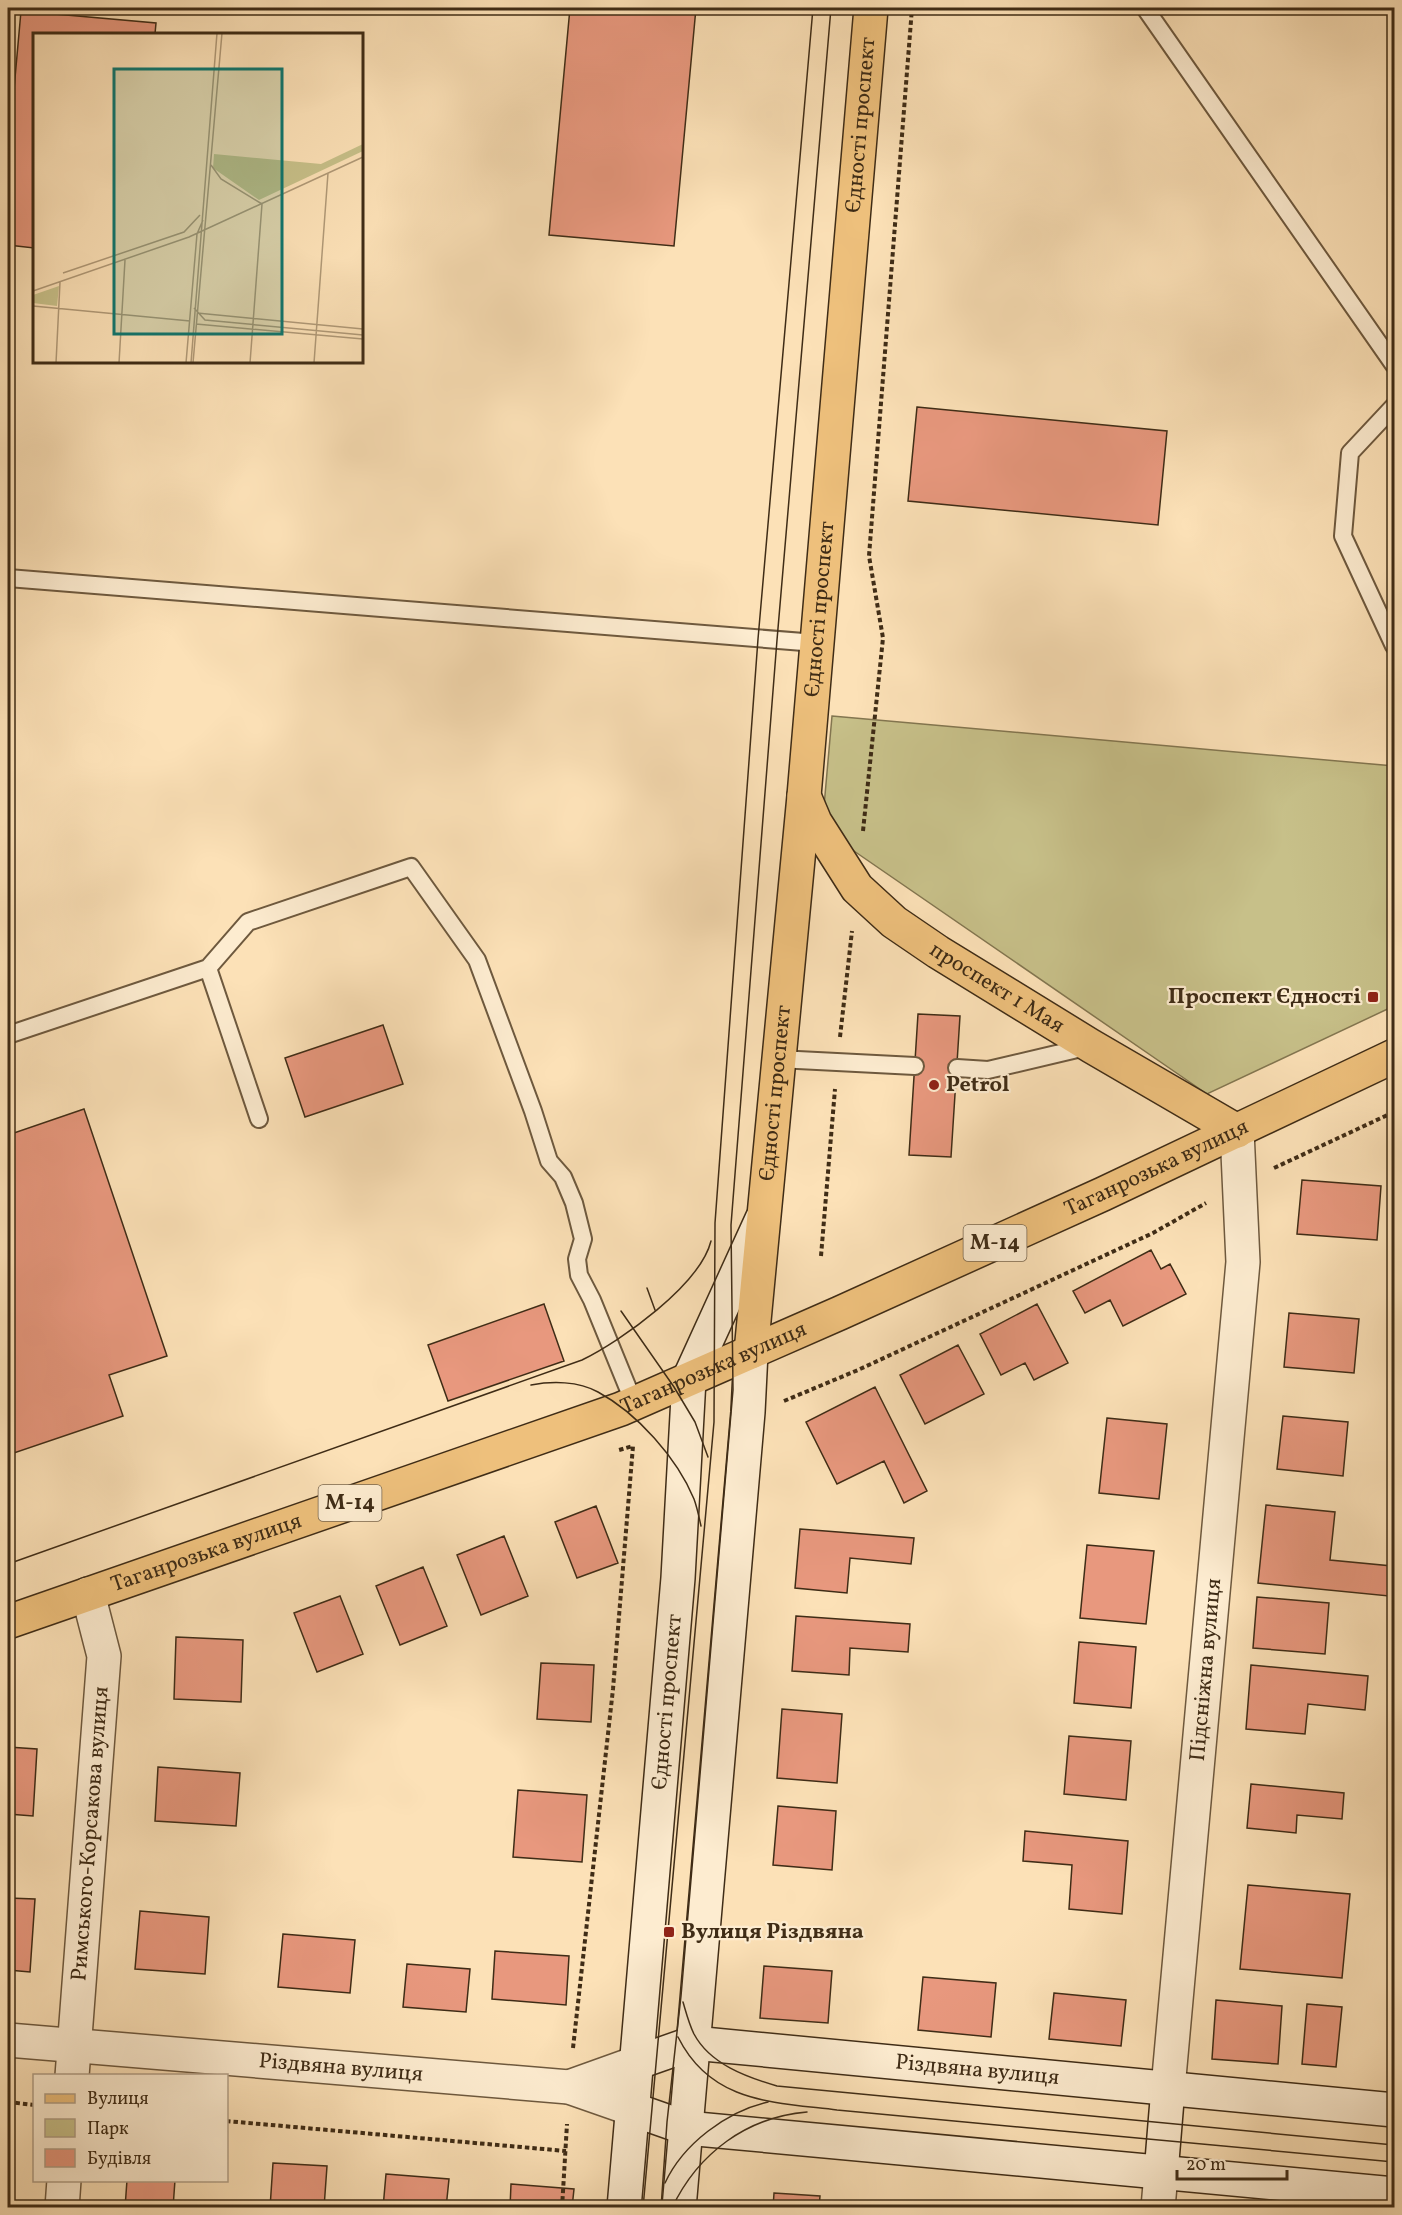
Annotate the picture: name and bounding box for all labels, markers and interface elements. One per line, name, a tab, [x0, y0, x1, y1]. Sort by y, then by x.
inset map	[33, 33, 363, 363]
street label: Єдності проспект	[838, 36, 884, 214]
street label: Єдності проспект	[797, 520, 843, 698]
street label: проспект 1 Мая	[923, 935, 1070, 1041]
place label: Проспект Єдності	[1168, 982, 1361, 1013]
marker: Проспект Єдності	[1366, 990, 1380, 1004]
street label: Єдності проспект	[752, 1004, 799, 1182]
place label: Petrol	[946, 1070, 1010, 1101]
marker: Petrol	[927, 1078, 941, 1092]
street label: Таганрозька вулиця	[1059, 1112, 1254, 1225]
road number: М-14	[964, 1225, 1026, 1261]
street label: Таганрозька вулиця	[616, 1314, 811, 1423]
road number: М-14	[318, 1485, 382, 1521]
street label: Таганрозька вулиця	[107, 1506, 306, 1601]
street label: Підсніжна вулиця	[1182, 1577, 1230, 1763]
street label: Єдності проспект	[644, 1613, 690, 1791]
street label: Римського-Корсакова вулиця	[64, 1685, 117, 1982]
place label: Вулиця Різдвяна	[681, 1917, 864, 1948]
marker: Вулиця Різдвяна	[662, 1925, 676, 1939]
street label: Різдвяна вулиця	[257, 2046, 424, 2090]
street label: Різдвяна вулиця	[894, 2047, 1061, 2093]
legend	[33, 2074, 228, 2182]
text: Вулиця	[87, 2087, 149, 2112]
text: Парк	[87, 2117, 129, 2142]
scale bar	[1177, 2143, 1286, 2181]
text: Будівля	[87, 2147, 151, 2172]
text: 20 m	[1186, 2153, 1226, 2178]

